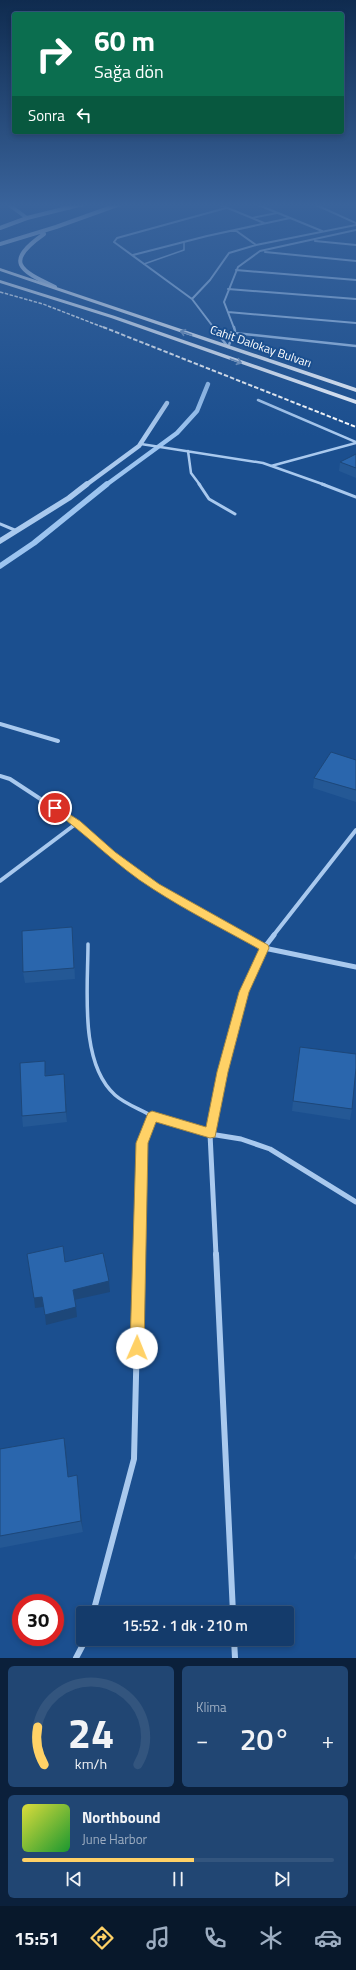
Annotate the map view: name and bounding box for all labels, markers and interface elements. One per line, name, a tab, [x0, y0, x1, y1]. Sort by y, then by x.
text: 60 m	[94, 19, 155, 62]
icon: right	[28, 28, 80, 80]
text: Sağa dön	[94, 58, 164, 85]
text: Sonra	[28, 104, 65, 127]
icon: left	[73, 104, 95, 126]
street label: Cahit Dalokay Bulvarı	[208, 320, 314, 372]
one-way arrow	[181, 328, 193, 336]
one-way arrow	[230, 357, 242, 365]
pin	[38, 791, 72, 825]
icon: arrive	[44, 797, 66, 819]
position arrow	[116, 1327, 158, 1369]
speed limit sign: 30	[12, 1594, 64, 1646]
text: 15:52 · 1 dk · 210 m	[122, 1614, 248, 1637]
text: Klima	[196, 1697, 227, 1717]
text: 24	[68, 1700, 114, 1763]
text: 20°	[240, 1716, 290, 1762]
text: −	[196, 1723, 208, 1757]
text: +	[322, 1723, 334, 1757]
text: km/h	[75, 1752, 107, 1774]
text: Northbound	[82, 1806, 161, 1829]
text: June Harbor	[82, 1829, 147, 1849]
icon: previous	[63, 1868, 85, 1890]
icon: pause	[167, 1868, 189, 1890]
icon: next	[271, 1868, 293, 1890]
icon: directions	[88, 1924, 116, 1952]
icon: music	[144, 1924, 172, 1952]
icon: phone	[201, 1924, 229, 1952]
icon: climate	[257, 1924, 285, 1952]
icon: car	[314, 1924, 342, 1952]
text: 15:51	[14, 1925, 59, 1952]

